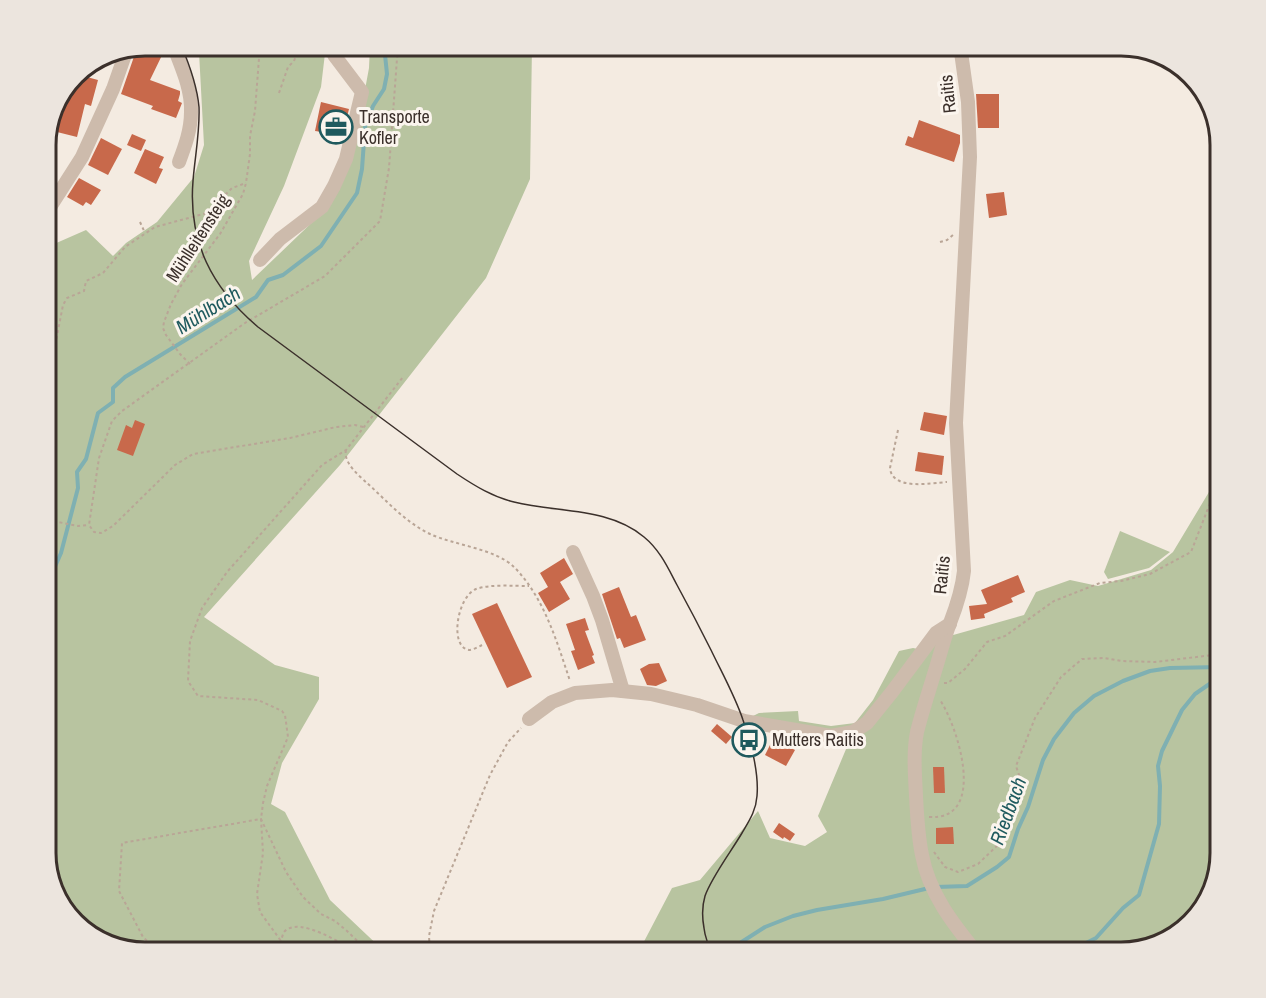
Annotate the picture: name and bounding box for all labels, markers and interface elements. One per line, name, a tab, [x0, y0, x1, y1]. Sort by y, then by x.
street label: Raitis	[933, 74, 962, 115]
place label: Transporte Kofler	[359, 104, 430, 150]
office icon: Transporte Kofler	[318, 109, 354, 145]
street label: Mühlleitensteig	[160, 188, 236, 287]
water label: Mühlbach	[170, 279, 245, 340]
street label: Raitis	[927, 554, 956, 595]
bus stop icon: Mutters Raitis	[731, 722, 767, 758]
place label: Mutters Raitis	[772, 727, 864, 752]
water label: Riedbach	[983, 773, 1032, 848]

